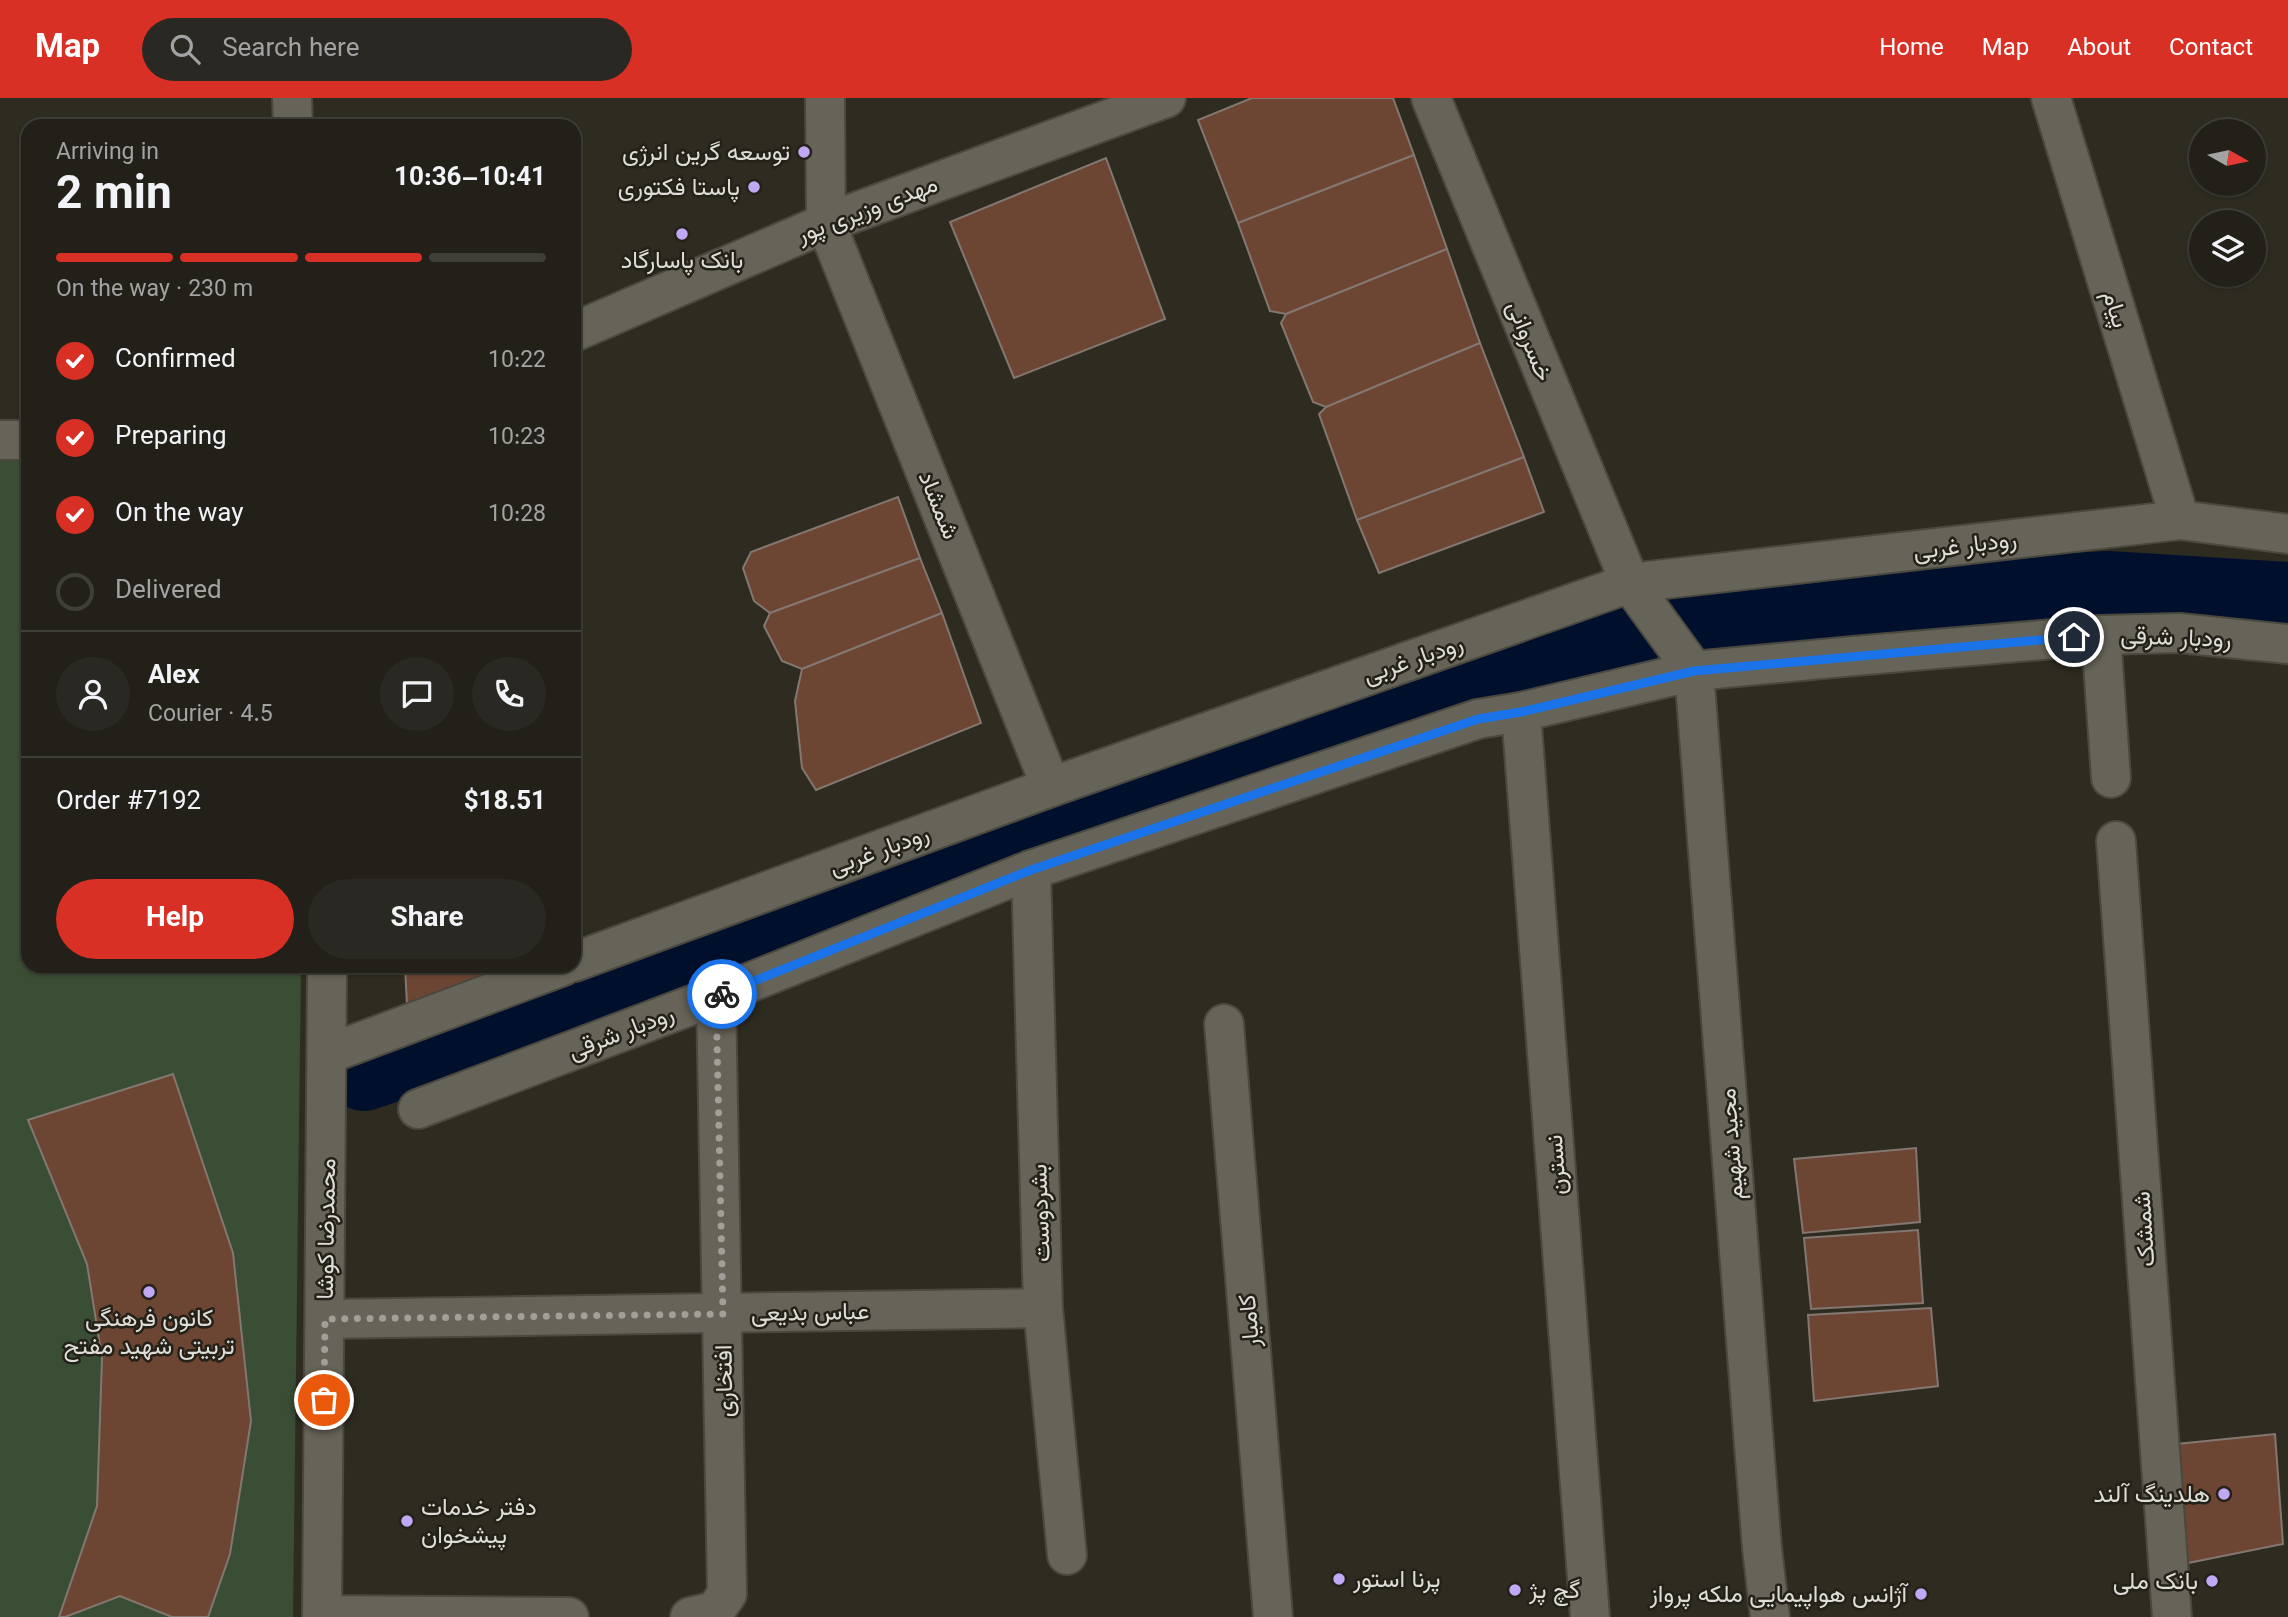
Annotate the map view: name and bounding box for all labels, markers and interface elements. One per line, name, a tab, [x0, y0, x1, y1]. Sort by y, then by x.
search box	[142, 18, 632, 81]
text: Map	[35, 23, 100, 75]
text: Search here	[222, 29, 359, 70]
icon: search	[166, 30, 204, 68]
text: Home	[1879, 30, 1944, 68]
text: Map	[1982, 30, 2029, 68]
text: About	[2067, 30, 2131, 68]
text: Contact	[2169, 30, 2253, 68]
north arrow	[2189, 119, 2266, 196]
map controls	[2189, 119, 2266, 287]
text: Arriving in	[56, 135, 159, 171]
place label: توسعه گرین انرژی	[622, 135, 790, 173]
marker: توسعه گرین انرژی	[796, 144, 812, 160]
text: 10:36–10:41	[394, 158, 546, 199]
text: 2 min	[56, 161, 172, 233]
street label: مهدی وزیری پور	[791, 167, 944, 256]
place label: پاستا فکتورى	[618, 170, 740, 208]
marker: پاستا فکتورى	[746, 179, 762, 195]
button: layers	[2189, 210, 2266, 287]
marker: بانک پاسارگاد	[674, 226, 690, 242]
place label: بانک پاسارگاد	[621, 243, 743, 281]
text: On the way · 230 m	[56, 272, 253, 308]
street label: پیام	[2090, 286, 2138, 333]
street label: خسروانی	[1495, 296, 1561, 388]
text: Confirmed	[115, 340, 236, 381]
icon: check	[56, 342, 94, 380]
text: 10:22	[488, 343, 546, 379]
text: Preparing	[115, 417, 227, 458]
icon: check	[56, 419, 94, 457]
text: 10:23	[488, 420, 546, 456]
street label: شمشاد	[906, 466, 968, 546]
text: On the way	[115, 494, 244, 535]
icon: check	[56, 496, 94, 534]
text: 10:28	[488, 497, 546, 533]
street label: رودبار غربی	[1911, 522, 2019, 572]
text: Delivered	[115, 571, 222, 612]
pin	[2044, 607, 2104, 667]
icon: home	[2055, 618, 2093, 656]
street label: رودبار شرقی	[2120, 618, 2232, 660]
street label: رودبار غربی	[1358, 626, 1469, 696]
text: Alex	[148, 656, 200, 697]
button: person	[56, 657, 130, 731]
button: chat	[380, 657, 454, 731]
button: phone	[472, 657, 546, 731]
text: Courier · 4.5	[148, 697, 273, 733]
text: Order #7192	[56, 782, 201, 823]
text: $18.51	[464, 782, 546, 823]
street label: رودبار غربی	[824, 816, 935, 888]
button: Help	[56, 879, 294, 959]
button: Share	[308, 879, 546, 959]
courier	[687, 959, 757, 1029]
icon: bike	[703, 975, 741, 1013]
street label: رودبار شرقی	[563, 996, 680, 1072]
street label: مجید شهیم	[1710, 1087, 1756, 1201]
street label: نسترن	[1537, 1133, 1579, 1196]
street label: محمدرضا کوشا	[308, 1158, 348, 1300]
street label: بشردوست	[1021, 1163, 1063, 1263]
street label: شمشک	[2124, 1190, 2168, 1268]
marker: کانون فرهنگی تربیتی شهید مفتح	[141, 1284, 157, 1300]
street label: کامیار	[1230, 1293, 1272, 1350]
street label: عباس بدیعی	[750, 1294, 870, 1334]
place label: کانون فرهنگی تربیتی شهید مفتح	[63, 1301, 235, 1367]
street label: افتخاری	[706, 1344, 746, 1418]
pin	[294, 1370, 354, 1430]
icon: bag	[305, 1381, 343, 1419]
place label: هلدینگ آلند	[2093, 1477, 2210, 1515]
marker: هلدینگ آلند	[2216, 1486, 2232, 1502]
place label: دفتر خدمات پیشخوان	[421, 1490, 537, 1556]
marker: دفتر خدمات پیشخوان	[399, 1513, 415, 1529]
place label: پرنا استور	[1352, 1562, 1440, 1600]
place label: بانک ملی	[2113, 1564, 2198, 1602]
marker: پرنا استور	[1331, 1571, 1347, 1587]
place label: گچ پژ	[1528, 1573, 1580, 1611]
marker: بانک ملی	[2204, 1573, 2220, 1589]
place label: آژانس هواپیمایی ملکه پرواز	[1649, 1577, 1909, 1615]
marker: گچ پژ	[1507, 1582, 1523, 1598]
marker: آژانس هواپیمایی ملکه پرواز	[1913, 1586, 1929, 1602]

